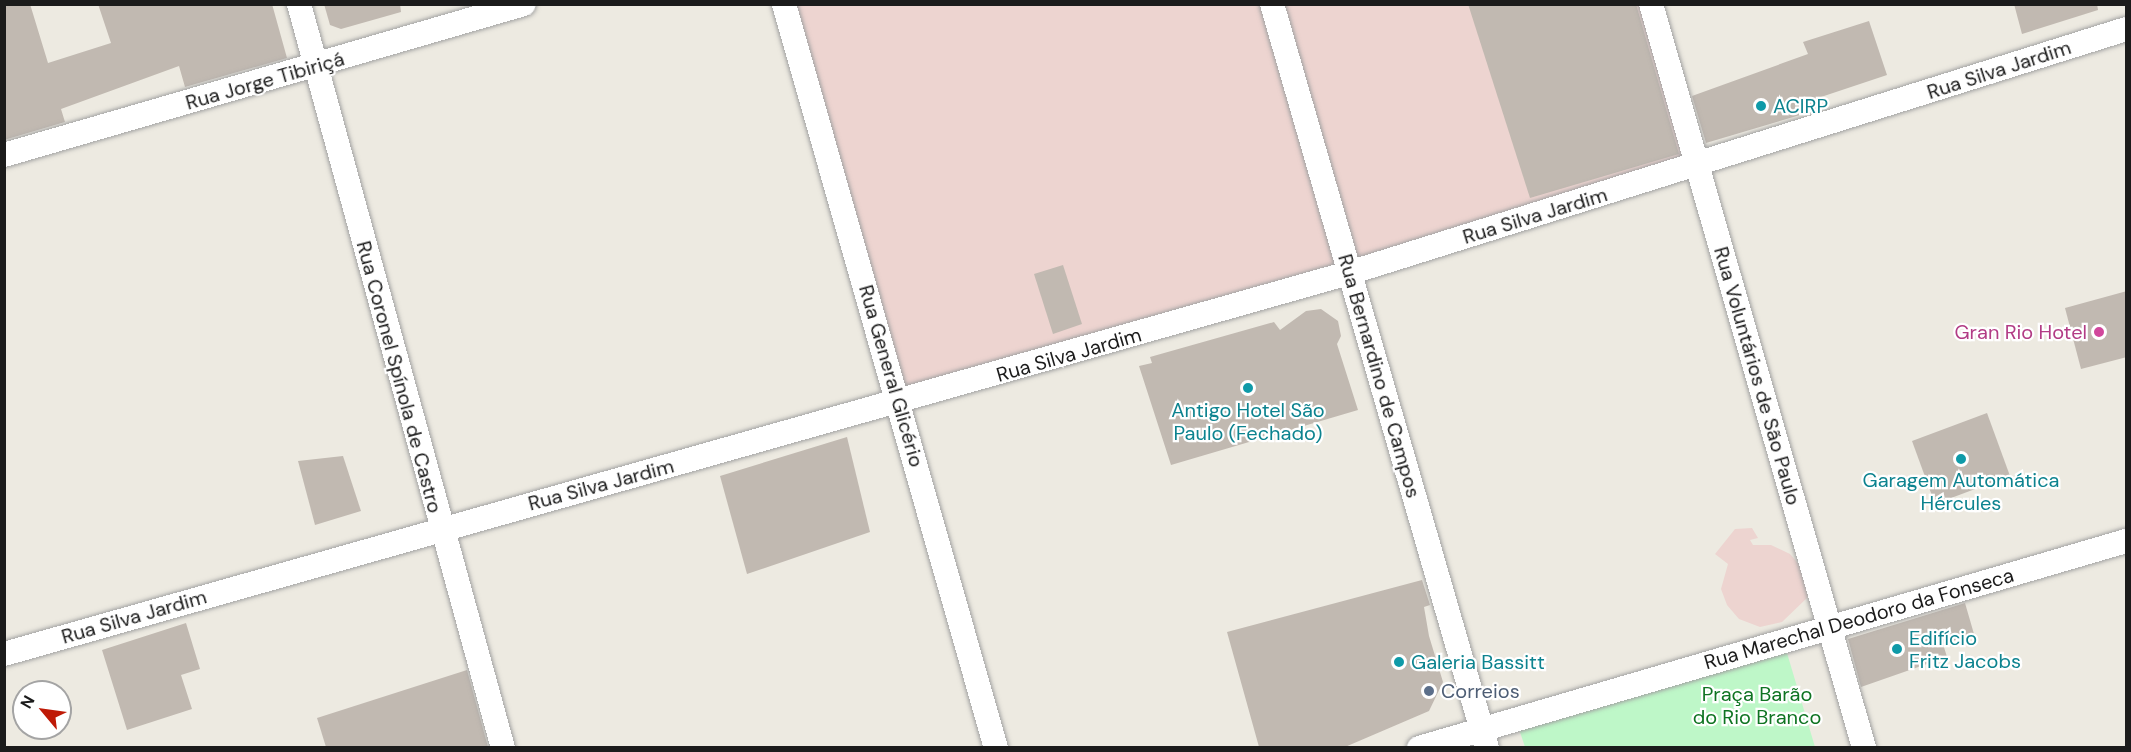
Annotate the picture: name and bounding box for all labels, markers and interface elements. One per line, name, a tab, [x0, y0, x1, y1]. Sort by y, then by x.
street label: Rua Silva Jardim	[1924, 35, 2074, 105]
street label: Rua Jorge Tibiriçá	[183, 47, 347, 115]
place label: ACIRP	[1773, 94, 1828, 118]
marker: ACIRP	[1754, 99, 1768, 113]
street label: Rua Silva Jardim	[1460, 183, 1610, 249]
street label: Rua Coronel Spínola de Castro	[351, 238, 447, 516]
street label: Rua Voluntários de São Paulo	[1709, 244, 1805, 508]
street label: Rua Bernardino de Campos	[1333, 251, 1425, 501]
street label: Rua General Glicério	[854, 282, 928, 470]
place label: Gran Rio Hotel	[1954, 320, 2087, 344]
street label: Rua Silva Jardim	[994, 323, 1144, 387]
marker: Gran Rio Hotel	[2092, 325, 2106, 339]
marker: Antigo Hotel São Paulo (Fechado)	[1241, 381, 1255, 395]
place label: Antigo Hotel São Paulo (Fechado)	[1171, 398, 1325, 445]
marker: Garagem Automática Hércules	[1954, 452, 1968, 466]
street label: Rua Silva Jardim	[526, 454, 676, 516]
place label: Garagem Automática Hércules	[1863, 468, 2059, 515]
street label: Rua Marechal Deodoro da Fonseca	[1701, 563, 2017, 675]
street label: Rua Silva Jardim	[59, 585, 209, 649]
place label: Edifício Fritz Jacobs	[1909, 626, 2021, 673]
marker: Edifício Fritz Jacobs	[1890, 642, 1904, 656]
place label: Galeria Bassitt	[1411, 650, 1545, 674]
marker: Galeria Bassitt	[1392, 655, 1406, 669]
place label: Correios	[1441, 679, 1520, 703]
north arrow	[12, 680, 72, 740]
park label: Praça Barão do Rio Branco	[1693, 682, 1821, 729]
marker: Correios	[1422, 684, 1436, 698]
text: N	[16, 692, 40, 712]

